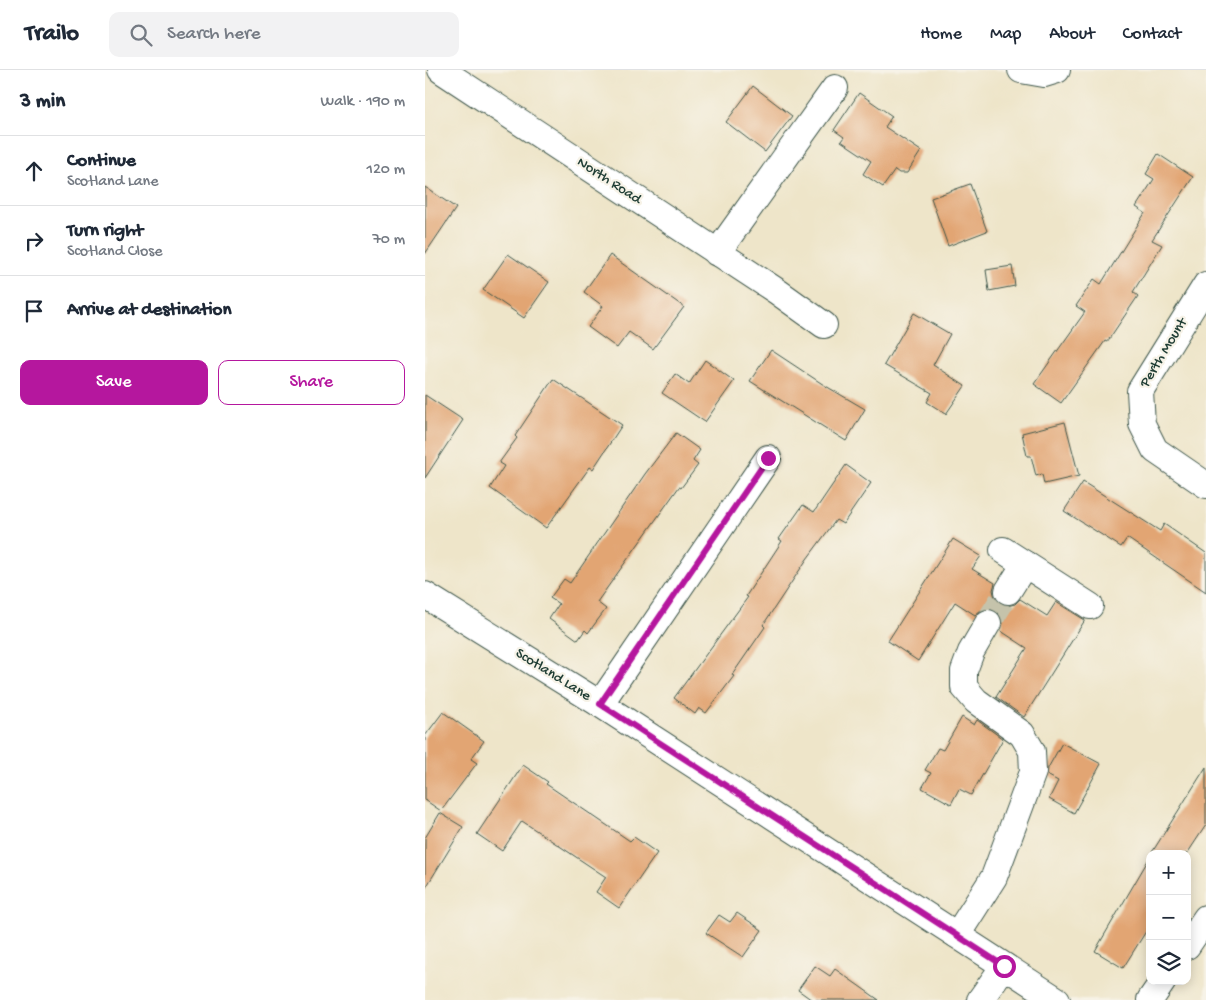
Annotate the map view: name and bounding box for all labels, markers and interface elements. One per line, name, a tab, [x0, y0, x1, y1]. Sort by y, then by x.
search box	[109, 12, 459, 57]
text: Trailo	[25, 20, 79, 49]
icon: search	[127, 21, 155, 49]
text: Search here	[167, 23, 261, 46]
text: Home	[920, 24, 962, 45]
text: Map	[990, 24, 1021, 45]
text: About	[1049, 24, 1095, 45]
text: Contact	[1123, 24, 1181, 45]
text: 3 min	[20, 90, 65, 115]
text: Walk · 190 m	[321, 93, 405, 112]
text: Continue	[67, 150, 136, 173]
street label: North Road	[573, 153, 646, 209]
icon: ahead	[20, 157, 48, 185]
text: 120 m	[366, 161, 405, 180]
text: Scotland Lane	[67, 173, 158, 192]
text: Turn right	[67, 220, 143, 243]
icon: right	[20, 227, 48, 255]
text: 70 m	[372, 231, 405, 250]
text: Scotland Close	[67, 243, 163, 262]
icon: arrive	[20, 297, 48, 325]
text: Arrive at destination	[67, 299, 231, 322]
street label: Perth Mount	[1136, 314, 1193, 392]
button: Save	[20, 360, 208, 405]
button: Share	[218, 360, 405, 405]
route end	[757, 447, 780, 470]
street label: Scotland Lane	[512, 645, 594, 705]
map controls	[1146, 850, 1191, 985]
button: +	[1146, 850, 1191, 895]
button: −	[1146, 895, 1191, 940]
button: layers	[1146, 940, 1191, 985]
route start	[993, 955, 1016, 978]

